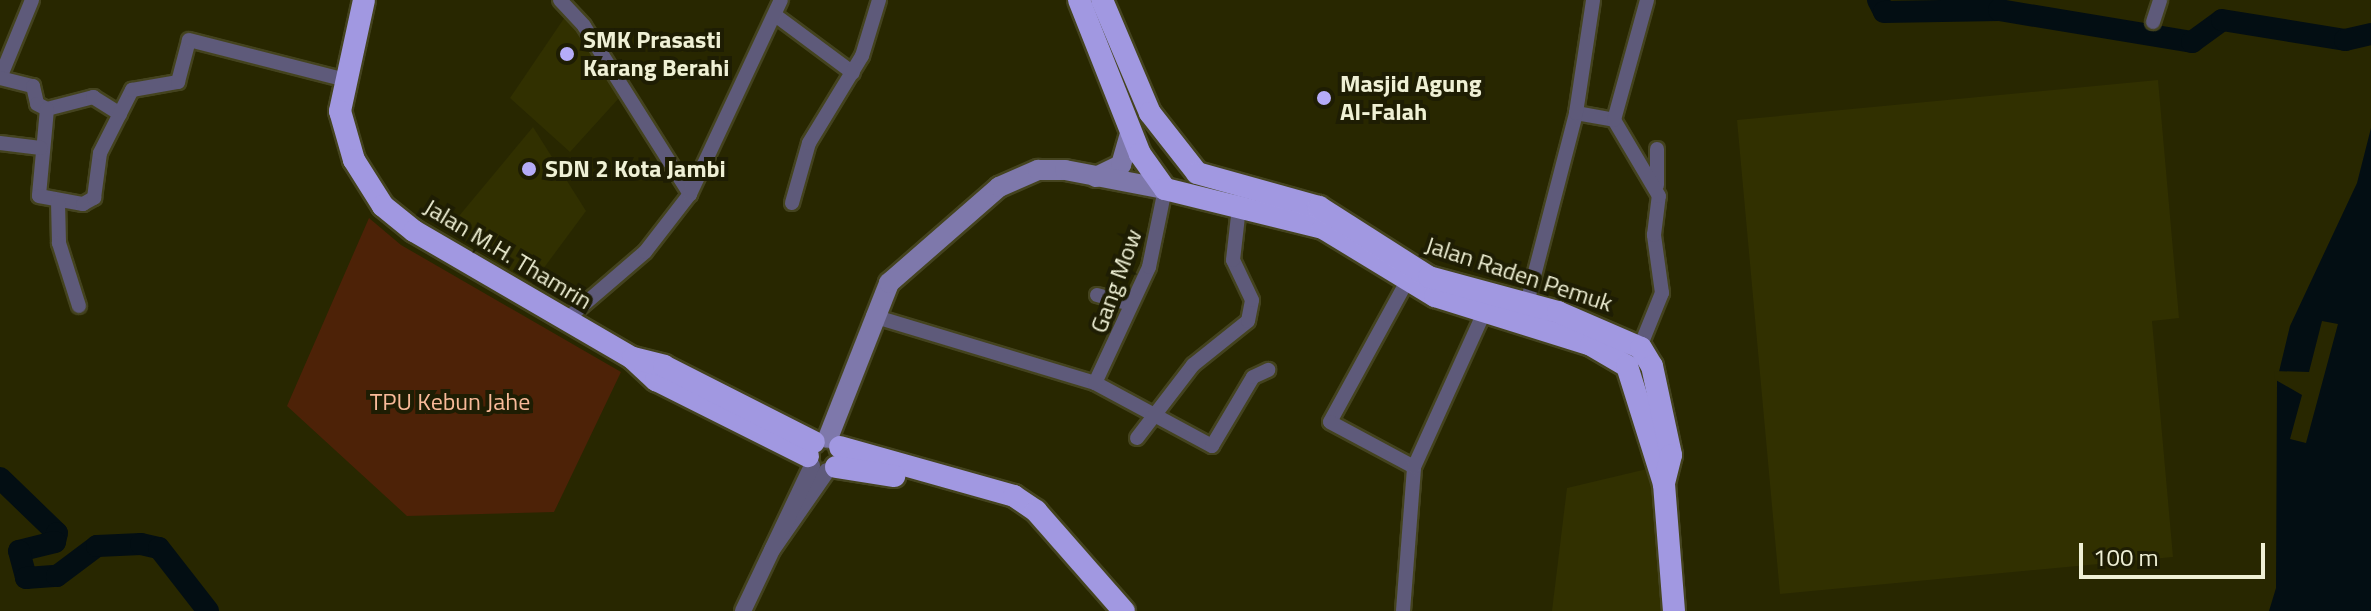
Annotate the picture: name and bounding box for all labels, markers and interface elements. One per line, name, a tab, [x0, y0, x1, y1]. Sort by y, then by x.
place label: SMK Prasasti Karang Berahi	[583, 26, 729, 82]
marker: SMK Prasasti Karang Berahi	[558, 45, 576, 63]
place label: Masjid Agung Al-Falah	[1340, 70, 1481, 126]
marker: Masjid Agung Al-Falah	[1315, 89, 1333, 107]
place label: SDN 2 Kota Jambi	[545, 155, 726, 183]
marker: SDN 2 Kota Jambi	[520, 160, 538, 178]
street label: Jalan M.H. Thamrin	[419, 193, 597, 315]
street label: Gang Mow	[1084, 225, 1148, 337]
street label: Jalan Raden Pemuk	[1422, 230, 1616, 318]
park label: TPU Kebun Jahe	[370, 388, 530, 416]
scale bar	[2083, 527, 2269, 577]
text: 100 m	[2093, 539, 2159, 575]

